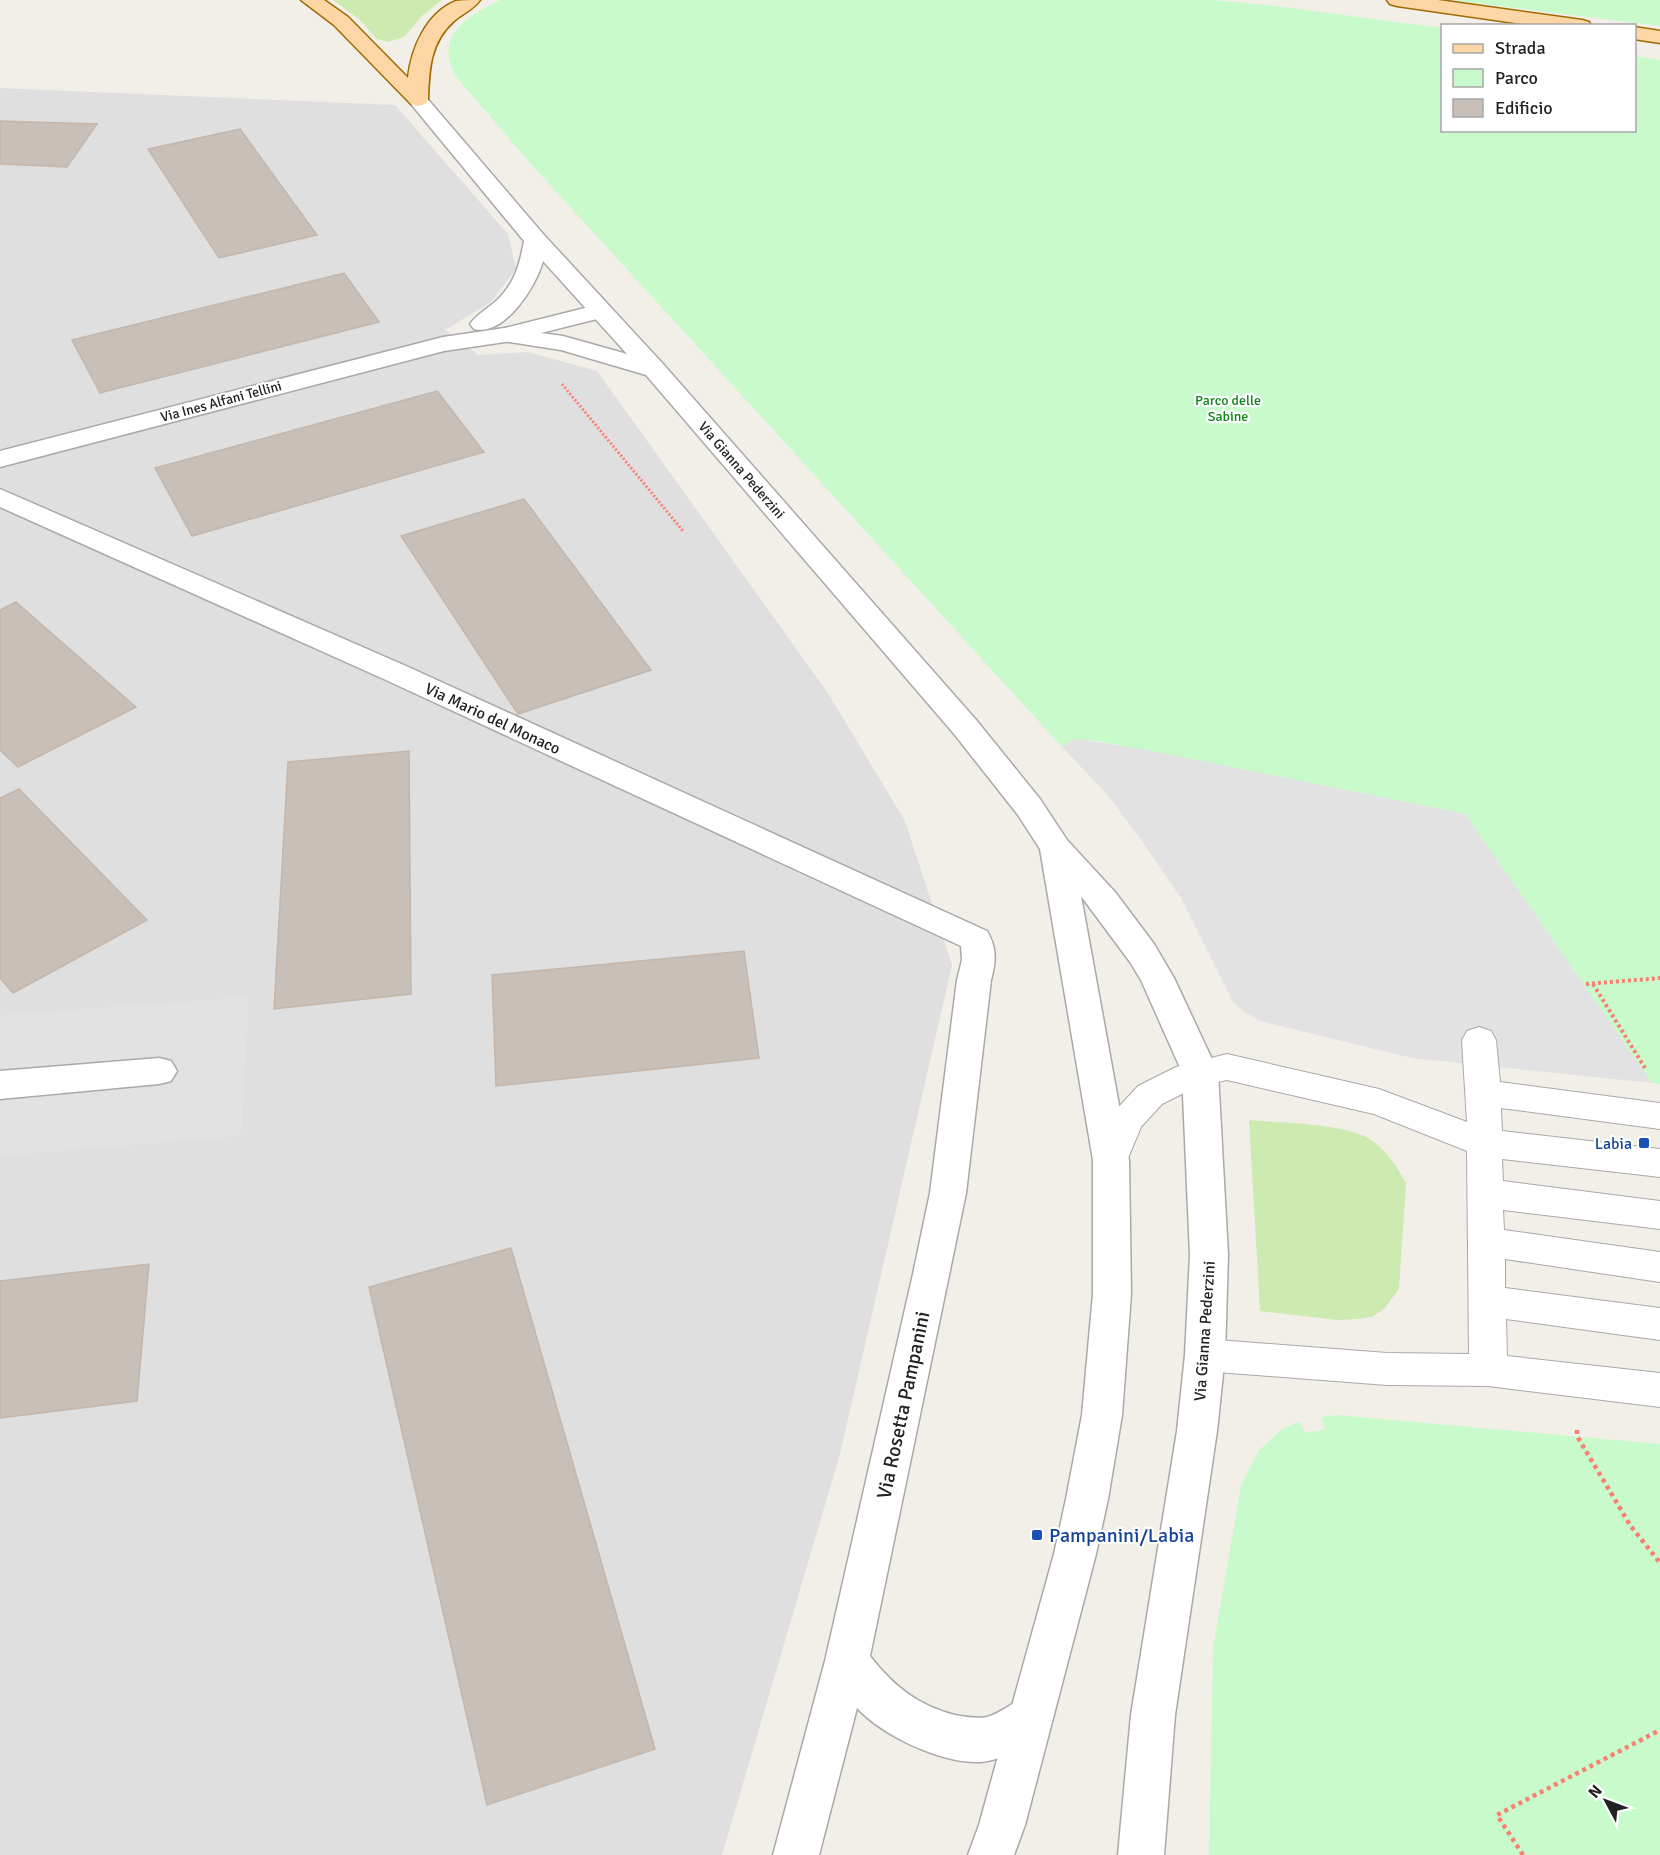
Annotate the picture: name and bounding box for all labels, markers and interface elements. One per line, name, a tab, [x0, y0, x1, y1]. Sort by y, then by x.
legend	[1441, 24, 1636, 132]
text: Strada	[1495, 37, 1546, 59]
text: Parco	[1495, 67, 1538, 89]
text: Edificio	[1495, 97, 1553, 119]
street label: Via Ines Alfani Tellini	[159, 377, 284, 426]
park label: Parco delle Sabine	[1195, 392, 1261, 425]
street label: Via Gianna Pederzini	[695, 418, 788, 522]
street label: Via Mario del Monaco	[422, 679, 563, 759]
place label: Labia	[1595, 1134, 1632, 1154]
marker: Labia	[1637, 1136, 1651, 1150]
street label: Via Gianna Pederzini	[1190, 1260, 1220, 1402]
street label: Via Rosetta Pampanini	[871, 1309, 936, 1501]
place label: Pampanini/Labia	[1049, 1523, 1194, 1548]
marker: Pampanini/Labia	[1030, 1528, 1044, 1542]
north arrow	[1576, 1771, 1636, 1831]
text: N	[1584, 1781, 1607, 1803]

